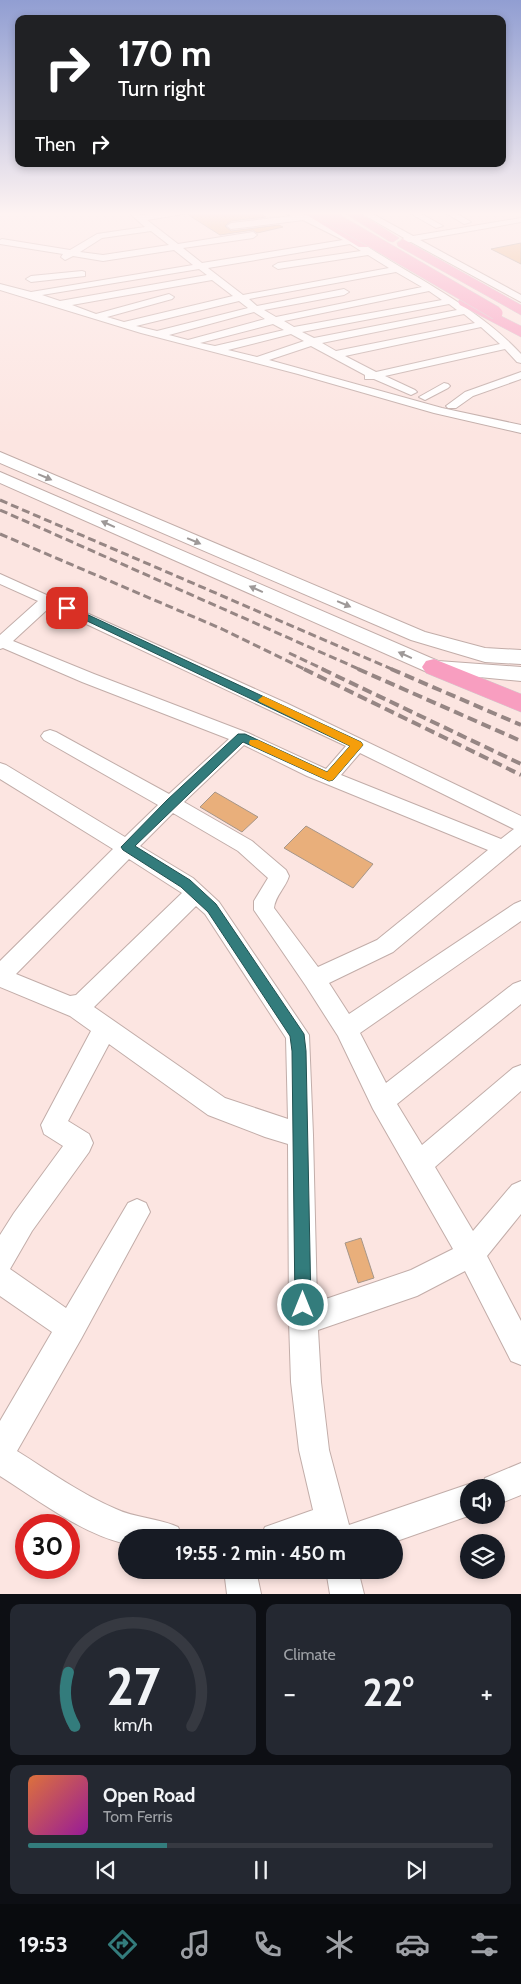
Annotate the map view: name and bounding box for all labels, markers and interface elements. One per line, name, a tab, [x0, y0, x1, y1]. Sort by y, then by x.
text: 170 m	[118, 32, 211, 75]
icon: right	[35, 35, 100, 100]
text: Turn right	[118, 75, 205, 102]
icon: right	[86, 130, 114, 158]
text: Then	[35, 133, 76, 156]
one-way arrow	[38, 473, 52, 481]
one-way arrow	[101, 520, 115, 528]
one-way arrow	[187, 537, 201, 545]
one-way arrow	[249, 585, 263, 593]
pin	[46, 587, 88, 629]
icon: arrive	[53, 594, 81, 622]
one-way arrow	[337, 601, 351, 609]
one-way arrow	[398, 650, 412, 658]
position arrow	[276, 1278, 328, 1330]
map controls	[460, 1479, 505, 1579]
button: sound	[460, 1479, 505, 1524]
speed limit sign: 30	[15, 1514, 80, 1579]
button: layers	[460, 1534, 505, 1579]
text: 19:55 · 2 min · 450 m	[175, 1542, 346, 1565]
text: Climate	[284, 1645, 336, 1664]
text: 27	[106, 1655, 160, 1718]
text: 22°	[363, 1669, 414, 1716]
text: −	[284, 1676, 296, 1710]
text: +	[481, 1676, 493, 1710]
text: km/h	[113, 1714, 152, 1735]
text: Open Road	[103, 1784, 195, 1807]
text: Tom Ferris	[103, 1807, 173, 1826]
icon: previous	[92, 1856, 120, 1884]
icon: pause	[247, 1856, 275, 1884]
icon: next	[402, 1856, 430, 1884]
icon: directions	[105, 1927, 140, 1962]
icon: music	[178, 1927, 213, 1962]
icon: phone	[250, 1927, 285, 1962]
icon: climate	[322, 1927, 357, 1962]
icon: car	[395, 1927, 430, 1962]
icon: filters	[467, 1927, 502, 1962]
text: 19:53	[19, 1931, 68, 1958]

